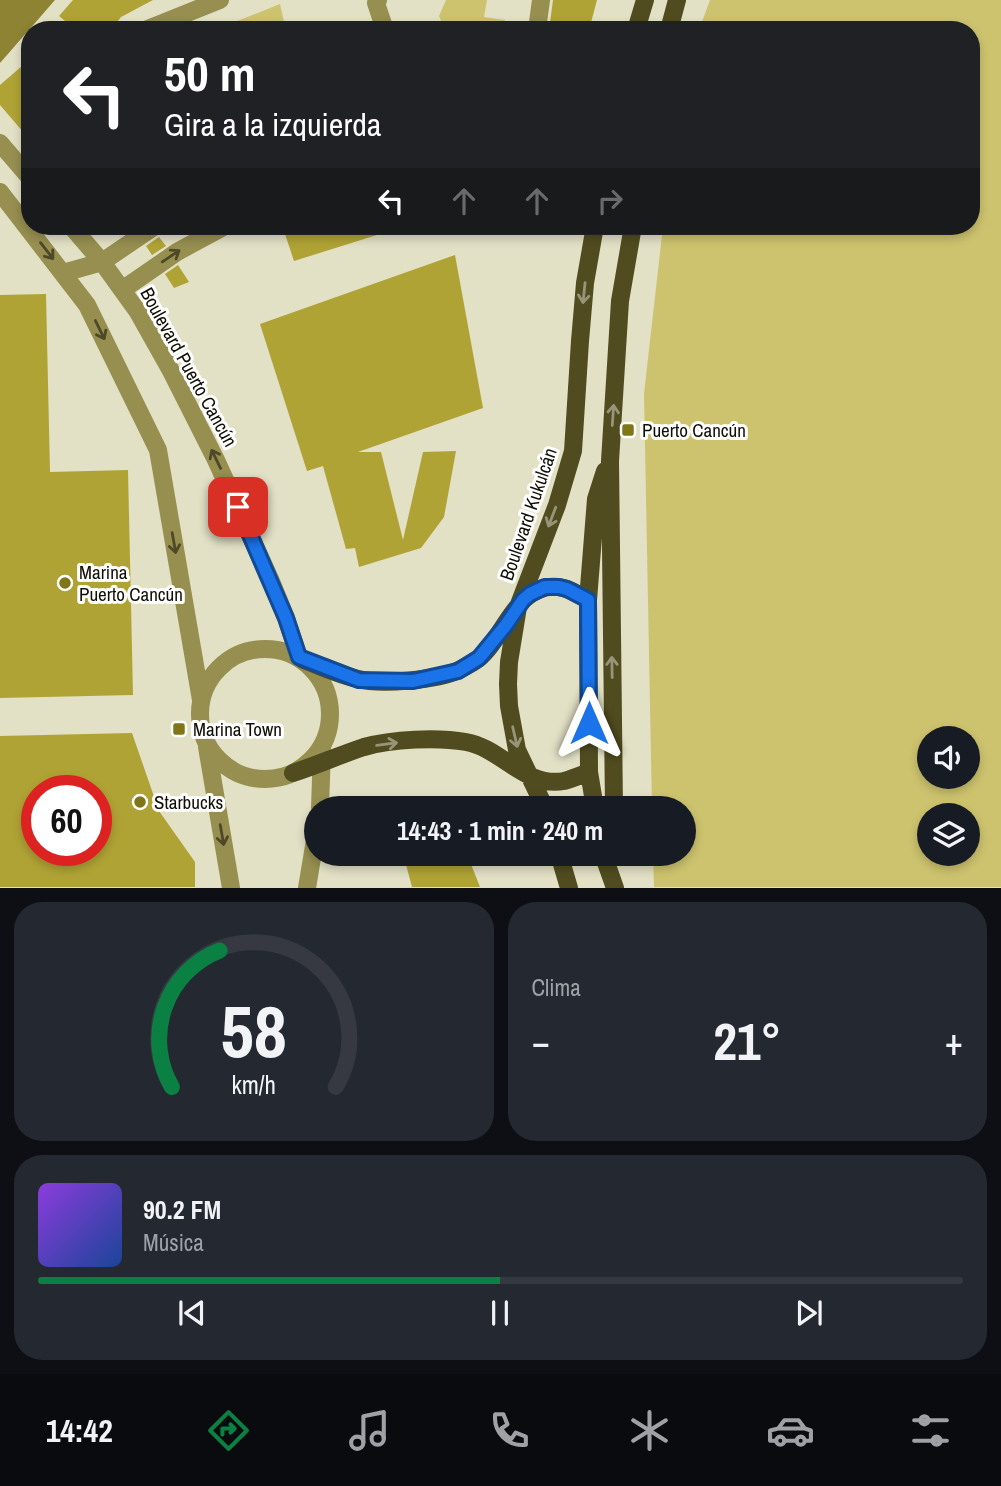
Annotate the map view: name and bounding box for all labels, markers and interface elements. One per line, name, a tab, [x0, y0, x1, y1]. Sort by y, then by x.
text: 50 m	[164, 40, 256, 106]
icon: left	[49, 49, 140, 140]
text: Gira a la izquierda	[164, 103, 381, 146]
icon: left	[372, 182, 410, 220]
icon: ahead	[445, 182, 483, 220]
icon: ahead	[518, 182, 556, 220]
icon: right	[591, 182, 629, 220]
one-way arrow	[39, 242, 54, 260]
one-way arrow	[161, 249, 180, 264]
one-way arrow	[578, 281, 591, 304]
street label: Boulevard Puerto Cancún	[134, 283, 244, 451]
one-way arrow	[93, 319, 107, 340]
one-way arrow	[607, 404, 620, 427]
place label: Puerto Cancún	[642, 417, 746, 443]
marker: Puerto Cancún	[620, 422, 636, 438]
street label: Boulevard Kukulcán	[493, 444, 563, 584]
one-way arrow	[208, 449, 222, 470]
pin	[208, 477, 268, 537]
icon: arrive	[219, 488, 257, 526]
one-way arrow	[545, 506, 558, 528]
one-way arrow	[168, 531, 181, 554]
place label: Marina Puerto Cancún	[79, 559, 183, 607]
marker: Marina Puerto Cancún	[57, 575, 73, 591]
one-way arrow	[605, 656, 618, 679]
position arrow	[552, 686, 626, 760]
place label: Marina Town	[193, 716, 282, 742]
marker: Marina Town	[171, 721, 187, 737]
one-way arrow	[508, 725, 522, 748]
map controls	[917, 726, 980, 866]
button: sound	[917, 726, 980, 789]
one-way arrow	[375, 737, 397, 750]
speed limit sign: 60	[21, 775, 112, 866]
place label: Starbucks	[154, 789, 223, 815]
marker: Starbucks	[132, 794, 148, 810]
button: layers	[917, 803, 980, 866]
text: 14:43 · 1 min · 240 m	[397, 813, 603, 848]
one-way arrow	[216, 823, 229, 846]
text: Clima	[532, 972, 581, 1003]
text: 58	[221, 983, 287, 1081]
text: 21°	[713, 1006, 781, 1076]
text: −	[532, 1016, 550, 1067]
text: +	[945, 1016, 963, 1067]
text: km/h	[232, 1068, 276, 1102]
text: 90.2 FM	[143, 1192, 221, 1227]
text: Música	[143, 1227, 204, 1258]
icon: previous	[173, 1294, 211, 1332]
icon: pause	[481, 1294, 519, 1332]
icon: next	[790, 1294, 828, 1332]
icon: directions	[204, 1406, 253, 1455]
icon: music	[345, 1406, 394, 1455]
icon: phone	[485, 1406, 534, 1455]
icon: climate	[625, 1406, 674, 1455]
icon: car	[766, 1406, 815, 1455]
icon: filters	[906, 1406, 955, 1455]
text: 14:42	[46, 1409, 113, 1452]

